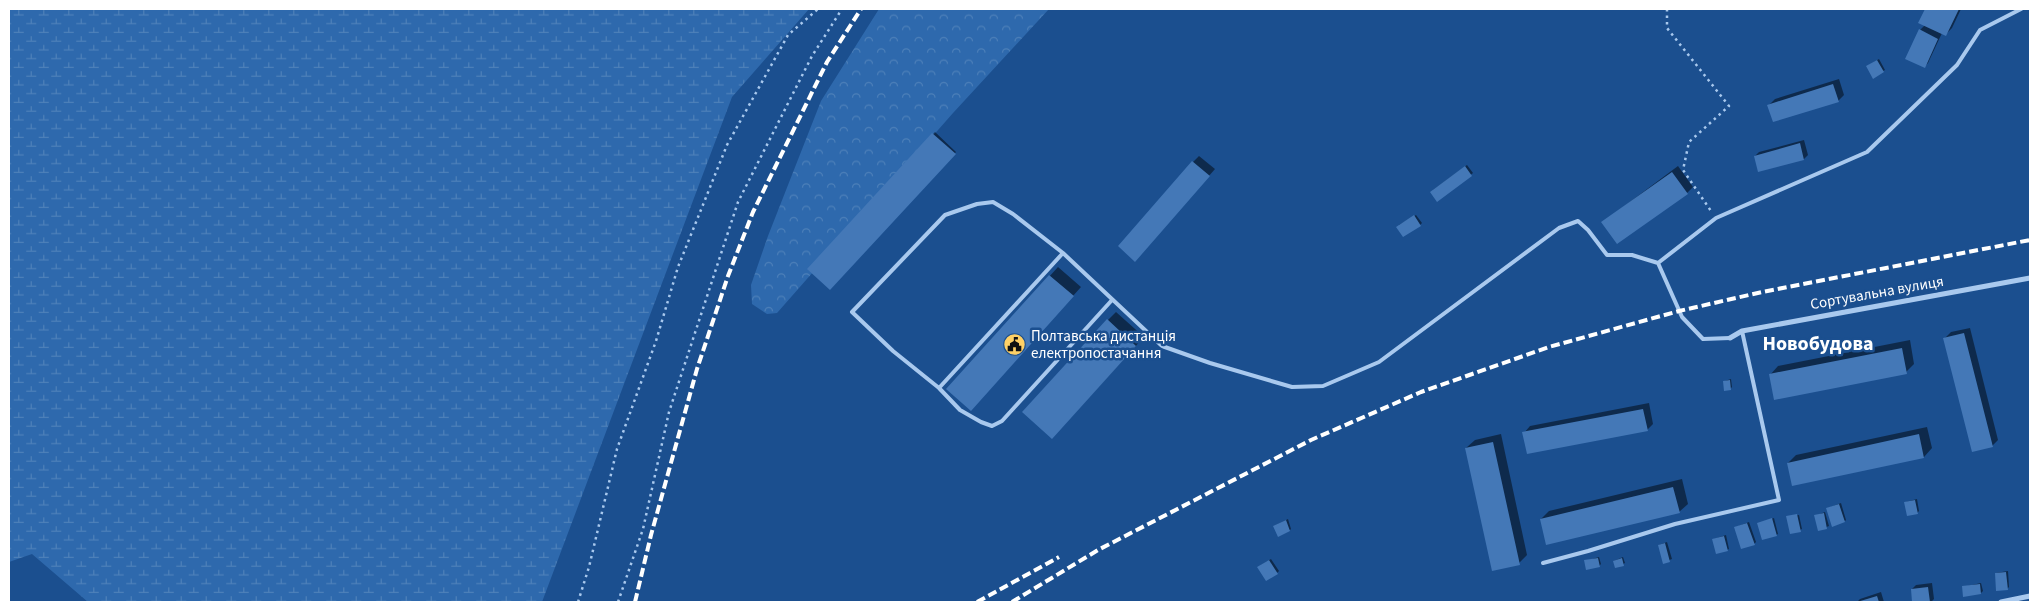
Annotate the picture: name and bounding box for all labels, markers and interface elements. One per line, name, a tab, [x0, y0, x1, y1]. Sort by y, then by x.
street label: Сортувальна вулиця	[1809, 271, 1945, 315]
place label: Полтавська дистанція електропостачання	[1031, 326, 1176, 364]
district label: Новобудова	[1762, 330, 1874, 358]
public building icon: Полтавська дистанція електропостачання	[1003, 333, 1027, 357]

